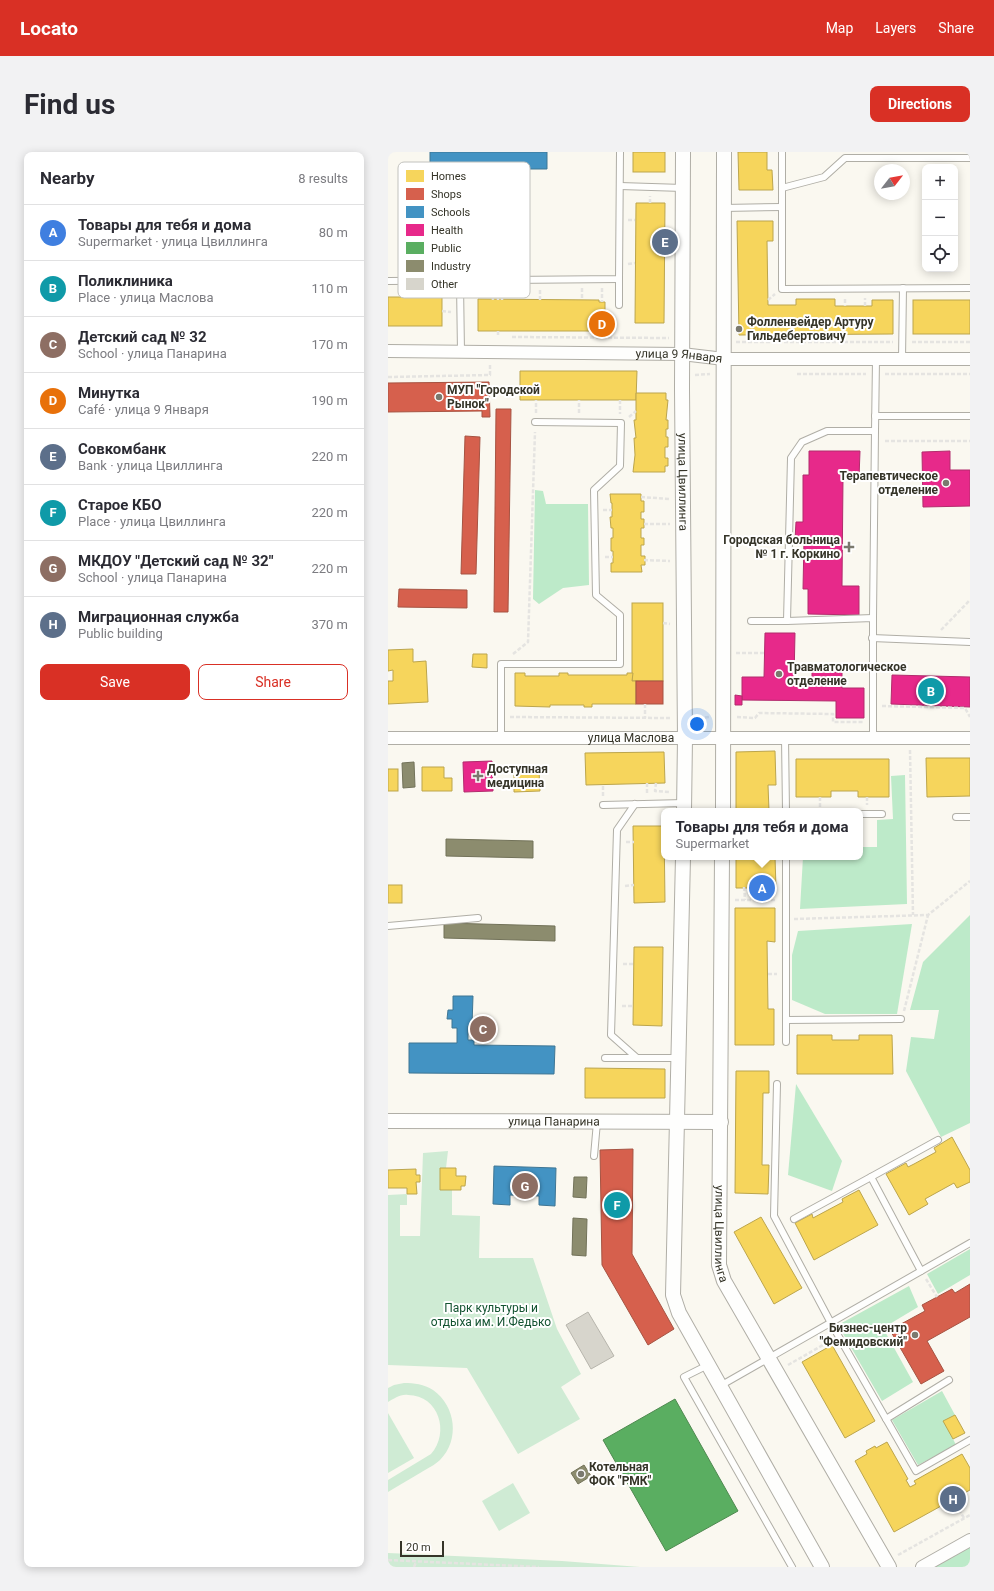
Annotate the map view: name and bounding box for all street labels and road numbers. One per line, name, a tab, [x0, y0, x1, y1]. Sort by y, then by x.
street label: улица 9 Января	[635, 347, 723, 366]
street label: улица Цвиллинга	[675, 433, 690, 531]
street label: улица Маслова	[588, 731, 674, 745]
street label: улица Панарина	[508, 1114, 600, 1129]
street label: улица Цвиллинга	[712, 1185, 731, 1284]

